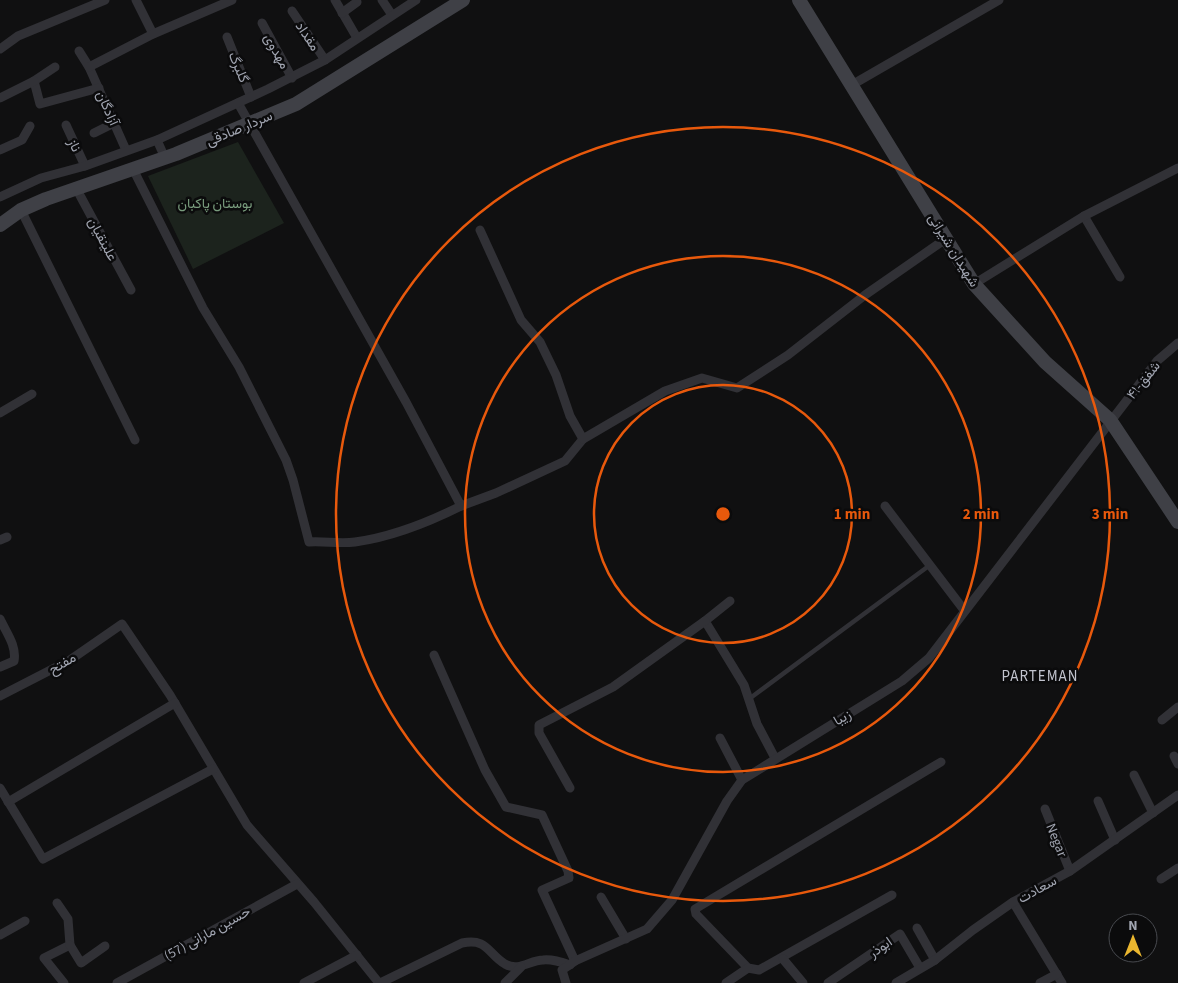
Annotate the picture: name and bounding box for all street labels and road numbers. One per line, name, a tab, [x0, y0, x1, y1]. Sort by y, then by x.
street label: مقداد	[290, 18, 324, 55]
street label: مهدوی	[258, 30, 294, 73]
street label: گلبرگ	[223, 49, 254, 86]
street label: آزادگان	[91, 88, 124, 131]
street label: سردار صادقی	[203, 106, 276, 152]
street label: ناز	[62, 135, 86, 155]
street label: شهیدان شیرانی	[923, 210, 984, 291]
street label: علینقیان	[82, 214, 122, 265]
street label: شفق-۴۱	[1122, 357, 1165, 404]
street label: مفتح	[45, 648, 80, 680]
street label: زیبا	[830, 705, 855, 731]
street label: Negar	[1040, 821, 1072, 860]
street label: سعادت	[1014, 871, 1061, 909]
street label: حسین مارانی (57)	[161, 902, 254, 966]
street label: ابوذر	[864, 932, 897, 964]

